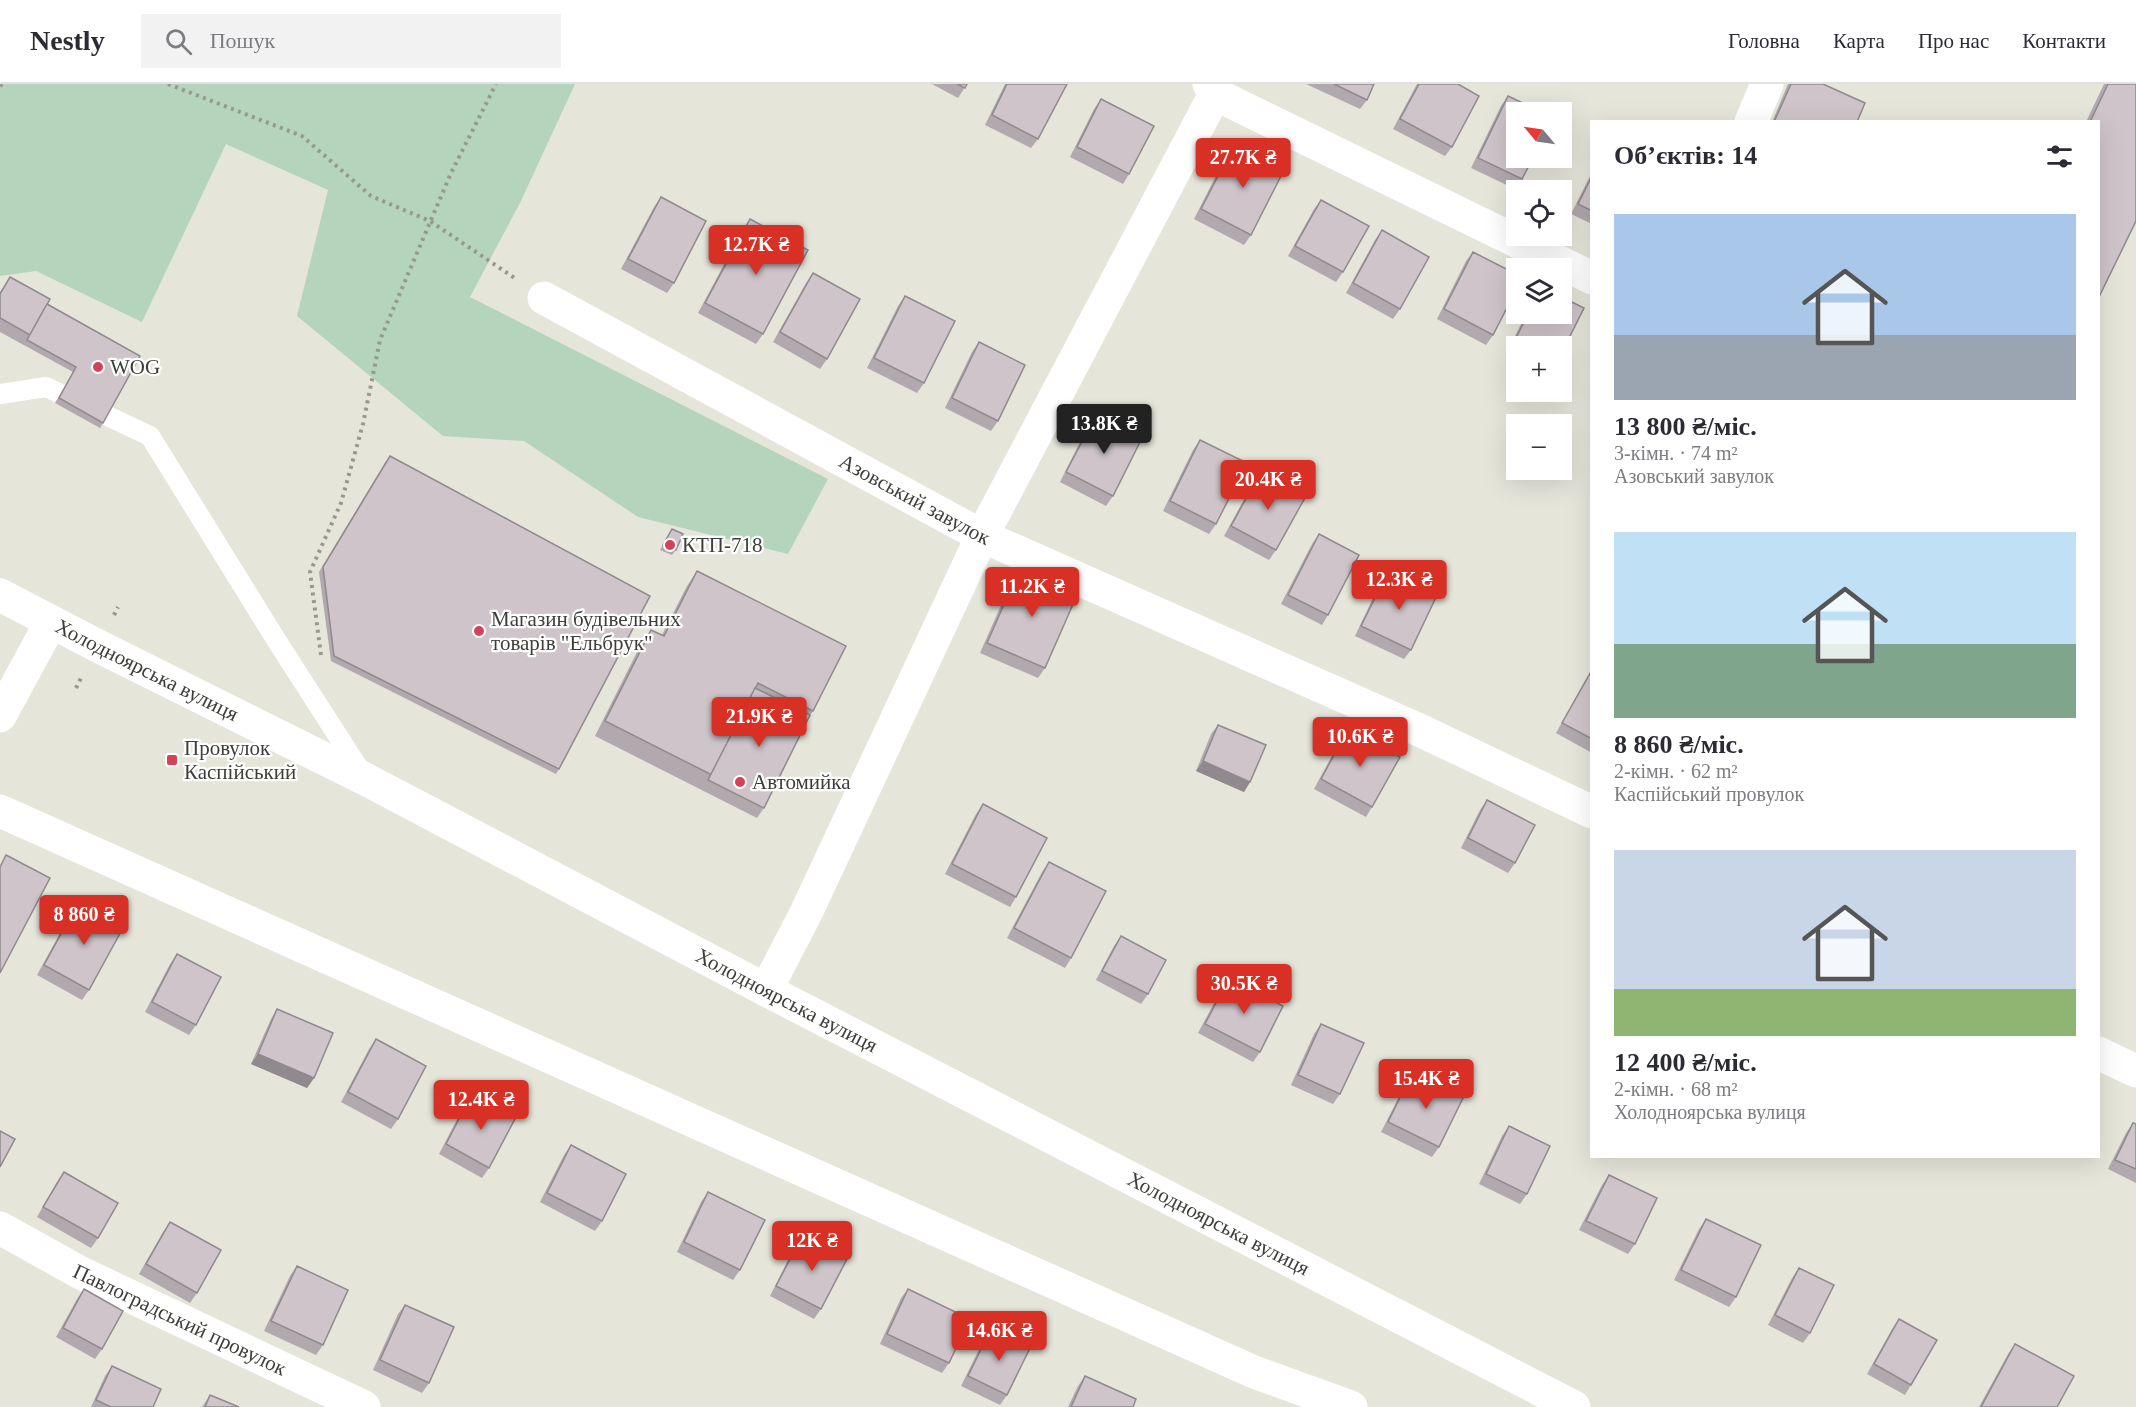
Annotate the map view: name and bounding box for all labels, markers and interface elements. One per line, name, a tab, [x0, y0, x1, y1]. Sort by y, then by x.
search box	[141, 14, 561, 68]
text: Nestly	[30, 25, 105, 56]
icon: search	[162, 25, 195, 58]
text: Пошук	[210, 28, 275, 53]
text: Головна	[1728, 29, 1800, 53]
text: Карта	[1833, 29, 1885, 53]
text: Про нас	[1918, 29, 1989, 53]
text: Контакти	[2022, 29, 2106, 53]
north arrow	[1506, 102, 1572, 168]
map controls	[1506, 102, 1572, 480]
pin: 27.7K ₴	[1188, 138, 1298, 189]
icon: filters	[2043, 140, 2076, 173]
text: Об’єктів: 14	[1614, 141, 1757, 170]
text: 27.7K ₴	[1210, 146, 1276, 168]
button: locate	[1506, 180, 1572, 246]
pin: 12.7K ₴	[701, 225, 811, 276]
text: 12.7K ₴	[723, 233, 789, 255]
icon: home	[1791, 253, 1899, 361]
button: layers	[1506, 258, 1572, 324]
button: +	[1506, 336, 1572, 402]
place label: WOG	[110, 355, 160, 379]
marker: WOG	[91, 360, 105, 374]
pin: 13.8K ₴	[1049, 404, 1159, 455]
text: 13.8K ₴	[1071, 412, 1137, 434]
text: 13 800 ₴/міс.	[1614, 412, 1757, 441]
button: −	[1506, 414, 1572, 480]
text: 3-кімн. · 74 m²	[1614, 442, 1738, 464]
street label: Азовський завулок	[835, 449, 995, 550]
pin: 20.4K ₴	[1213, 460, 1323, 511]
text: Азовський завулок	[1614, 465, 1774, 487]
text: 20.4K ₴	[1235, 468, 1301, 490]
place label: КТП-718	[682, 533, 763, 557]
marker: КТП-718	[663, 538, 677, 552]
pin: 12.3K ₴	[1344, 560, 1454, 611]
pin: 11.2K ₴	[977, 567, 1087, 618]
text: 12.3K ₴	[1366, 568, 1432, 590]
icon: home	[1791, 571, 1899, 679]
text: 11.2K ₴	[999, 575, 1065, 597]
place label: Магазин будівельних товарів "Ельбрук"	[491, 607, 681, 655]
street label: Холодноярська вулиця	[51, 614, 243, 726]
marker: Магазин будівельних товарів "Ельбрук"	[472, 624, 486, 638]
pin: 21.9K ₴	[704, 697, 814, 748]
text: 21.9K ₴	[726, 705, 792, 727]
pin: 10.6K ₴	[1305, 717, 1415, 768]
text: 10.6K ₴	[1327, 725, 1393, 747]
text: 8 860 ₴/міс.	[1614, 730, 1744, 759]
place label: Провулок Каспійський	[184, 736, 296, 784]
marker: Провулок Каспійський	[165, 753, 179, 767]
text: 2-кімн. · 62 m²	[1614, 760, 1738, 782]
place label: Автомийка	[752, 770, 851, 794]
marker: Автомийка	[733, 775, 747, 789]
text: Каспійський провулок	[1614, 783, 1804, 805]
icon: home	[1791, 889, 1899, 997]
pin: 8 860 ₴	[29, 895, 139, 946]
text: 8 860 ₴	[53, 903, 115, 925]
street label: Холодноярська вулиця	[692, 943, 882, 1058]
pin: 30.5K ₴	[1189, 964, 1299, 1015]
text: 30.5K ₴	[1211, 972, 1277, 994]
text: 12 400 ₴/міс.	[1614, 1048, 1757, 1077]
pin: 15.4K ₴	[1371, 1059, 1481, 1110]
text: 15.4K ₴	[1393, 1067, 1459, 1089]
text: 2-кімн. · 68 m²	[1614, 1078, 1738, 1100]
pin: 12.4K ₴	[426, 1080, 536, 1131]
text: 12.4K ₴	[448, 1088, 514, 1110]
text: Холодноярська вулиця	[1614, 1101, 1806, 1123]
street label: Холодноярська вулиця	[1123, 1167, 1314, 1281]
pin: 12K ₴	[770, 1221, 854, 1272]
text: 12K ₴	[786, 1229, 838, 1251]
street label: Павлоградський провулок	[69, 1259, 291, 1381]
pin: 14.6K ₴	[944, 1311, 1054, 1362]
text: 14.6K ₴	[966, 1319, 1032, 1341]

